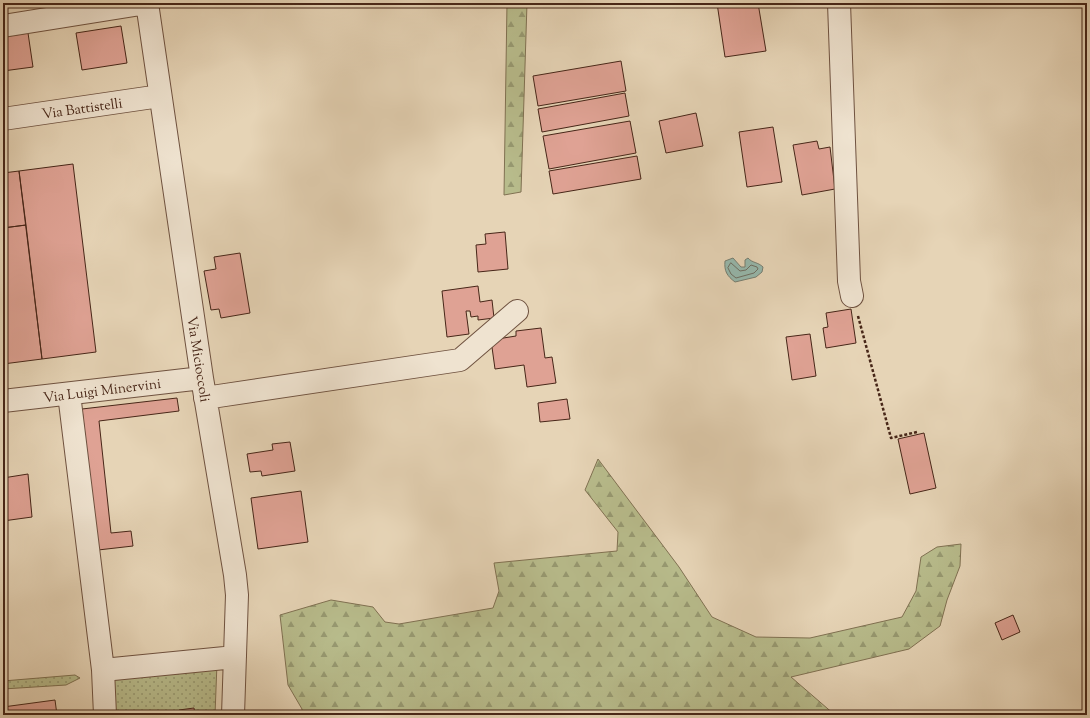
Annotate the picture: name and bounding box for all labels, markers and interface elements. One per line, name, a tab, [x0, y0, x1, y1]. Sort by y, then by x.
street label: Via Battistelli	[41, 94, 124, 126]
street label: Via Micioccoli	[180, 315, 214, 404]
street label: Via Luigi Minervini	[42, 375, 162, 409]

